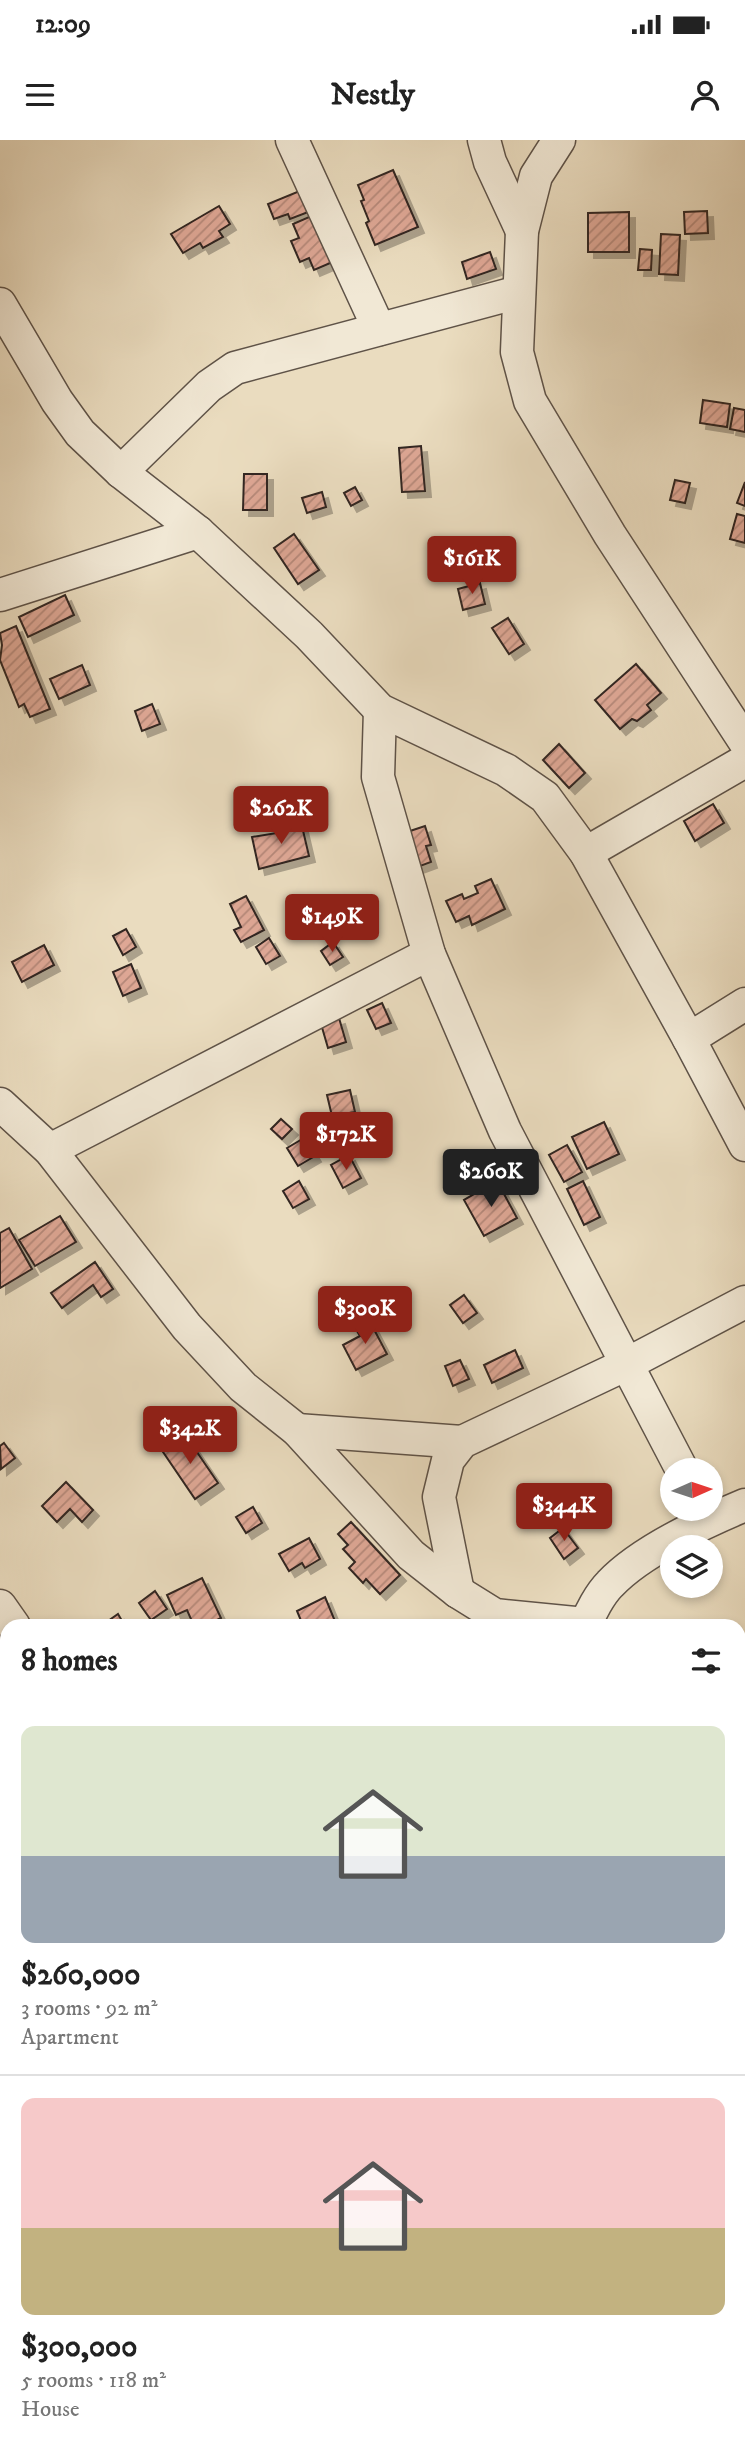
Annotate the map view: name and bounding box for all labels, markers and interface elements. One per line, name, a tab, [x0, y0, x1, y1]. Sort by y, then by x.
text: 12:09	[35, 8, 91, 41]
text: Nestly	[330, 75, 415, 115]
icon: menu	[21, 76, 59, 114]
icon: person	[686, 76, 724, 114]
pin: $161K	[423, 536, 521, 596]
text: $161K	[443, 544, 501, 573]
pin: $262K	[232, 786, 330, 846]
text: $262K	[249, 794, 313, 823]
pin: $149K	[283, 894, 381, 954]
text: $149K	[301, 902, 363, 931]
pin: $172K	[297, 1112, 395, 1172]
text: $172K	[316, 1120, 376, 1149]
pin: $260K	[442, 1150, 540, 1209]
text: $260K	[459, 1157, 523, 1186]
pin: $300K	[316, 1286, 414, 1346]
text: $300K	[334, 1294, 396, 1323]
pin: $342K	[141, 1406, 239, 1466]
text: $342K	[159, 1414, 221, 1443]
north arrow	[660, 1458, 723, 1521]
map controls	[660, 1458, 723, 1598]
pin: $344K	[515, 1484, 613, 1543]
text: $344K	[532, 1491, 596, 1520]
button: layers	[660, 1535, 723, 1598]
icon: filters	[687, 1642, 725, 1680]
text: 8 homes	[21, 1643, 118, 1680]
icon: home	[310, 1771, 436, 1897]
text: $260,000	[21, 1957, 140, 1994]
text: 3 rooms · 92 m²	[21, 1994, 158, 2023]
text: Apartment	[21, 2023, 119, 2052]
icon: home	[310, 2143, 436, 2269]
text: $300,000	[21, 2329, 137, 2366]
text: 5 rooms · 118 m²	[21, 2366, 166, 2395]
text: House	[21, 2395, 79, 2424]

